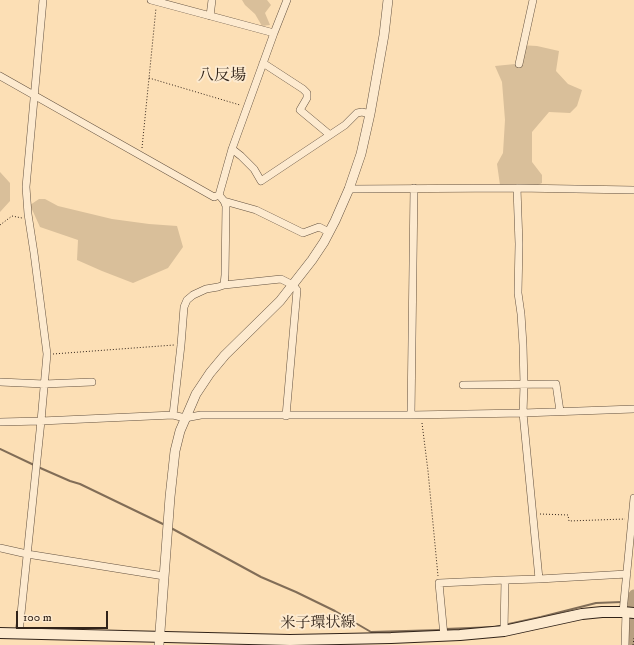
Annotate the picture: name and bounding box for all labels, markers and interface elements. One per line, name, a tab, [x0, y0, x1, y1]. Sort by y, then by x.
district label: 八反場	[198, 67, 246, 87]
scale bar	[18, 603, 110, 629]
text: 100 m	[23, 610, 52, 625]
street label: 米子環状線	[280, 614, 356, 634]

